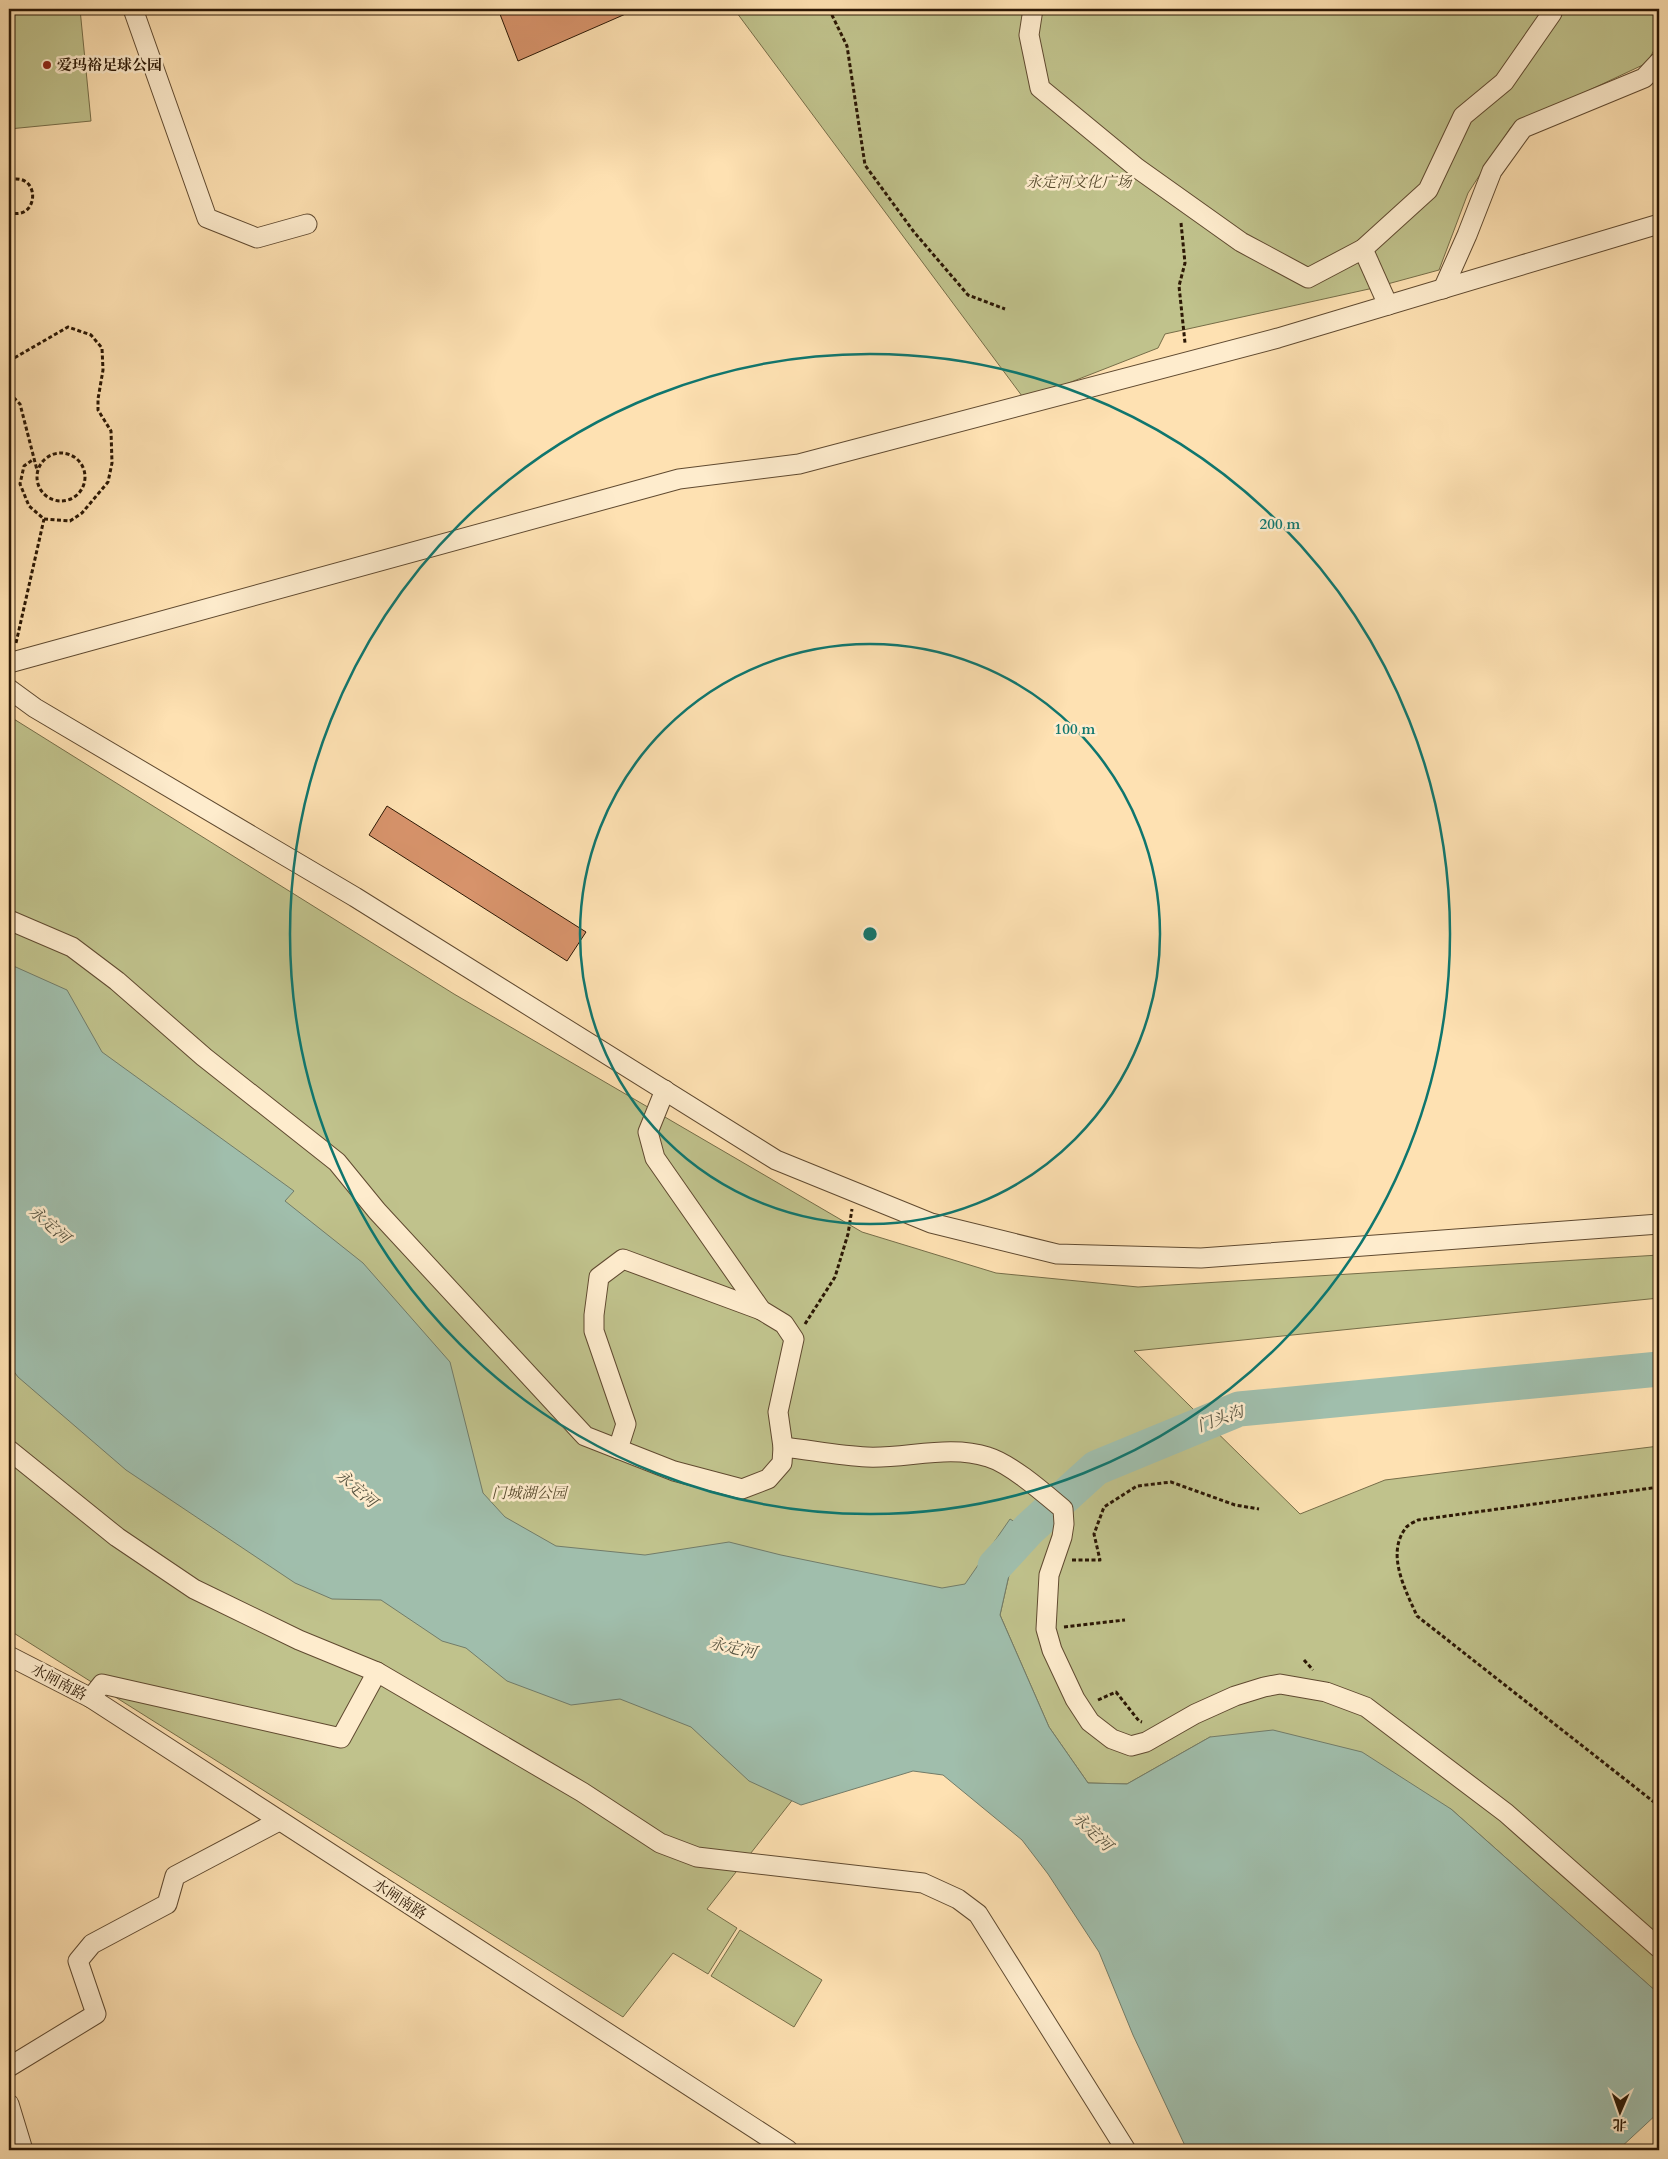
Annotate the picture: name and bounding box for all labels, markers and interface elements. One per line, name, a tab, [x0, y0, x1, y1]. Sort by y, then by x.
place label: 爱玛裕足球公园	[57, 55, 162, 75]
marker: 爱玛裕足球公园	[41, 59, 53, 71]
park label: 永定河文化广场	[1026, 172, 1133, 192]
text: 200 m	[1260, 514, 1301, 534]
text: 100 m	[1055, 719, 1096, 739]
centre of rings	[861, 925, 879, 943]
water label: 永定河	[24, 1201, 77, 1251]
water label: 门头沟	[1194, 1399, 1249, 1437]
water label: 永定河	[331, 1465, 384, 1515]
park label: 门城湖公园	[491, 1483, 568, 1503]
water label: 永定河	[707, 1632, 761, 1664]
street label: 水闸南路	[28, 1659, 90, 1705]
water label: 永定河	[1067, 1807, 1119, 1858]
street label: 水闸南路	[369, 1874, 431, 1924]
north arrow	[1596, 2086, 1646, 2136]
text: 北	[1612, 2115, 1627, 2134]

